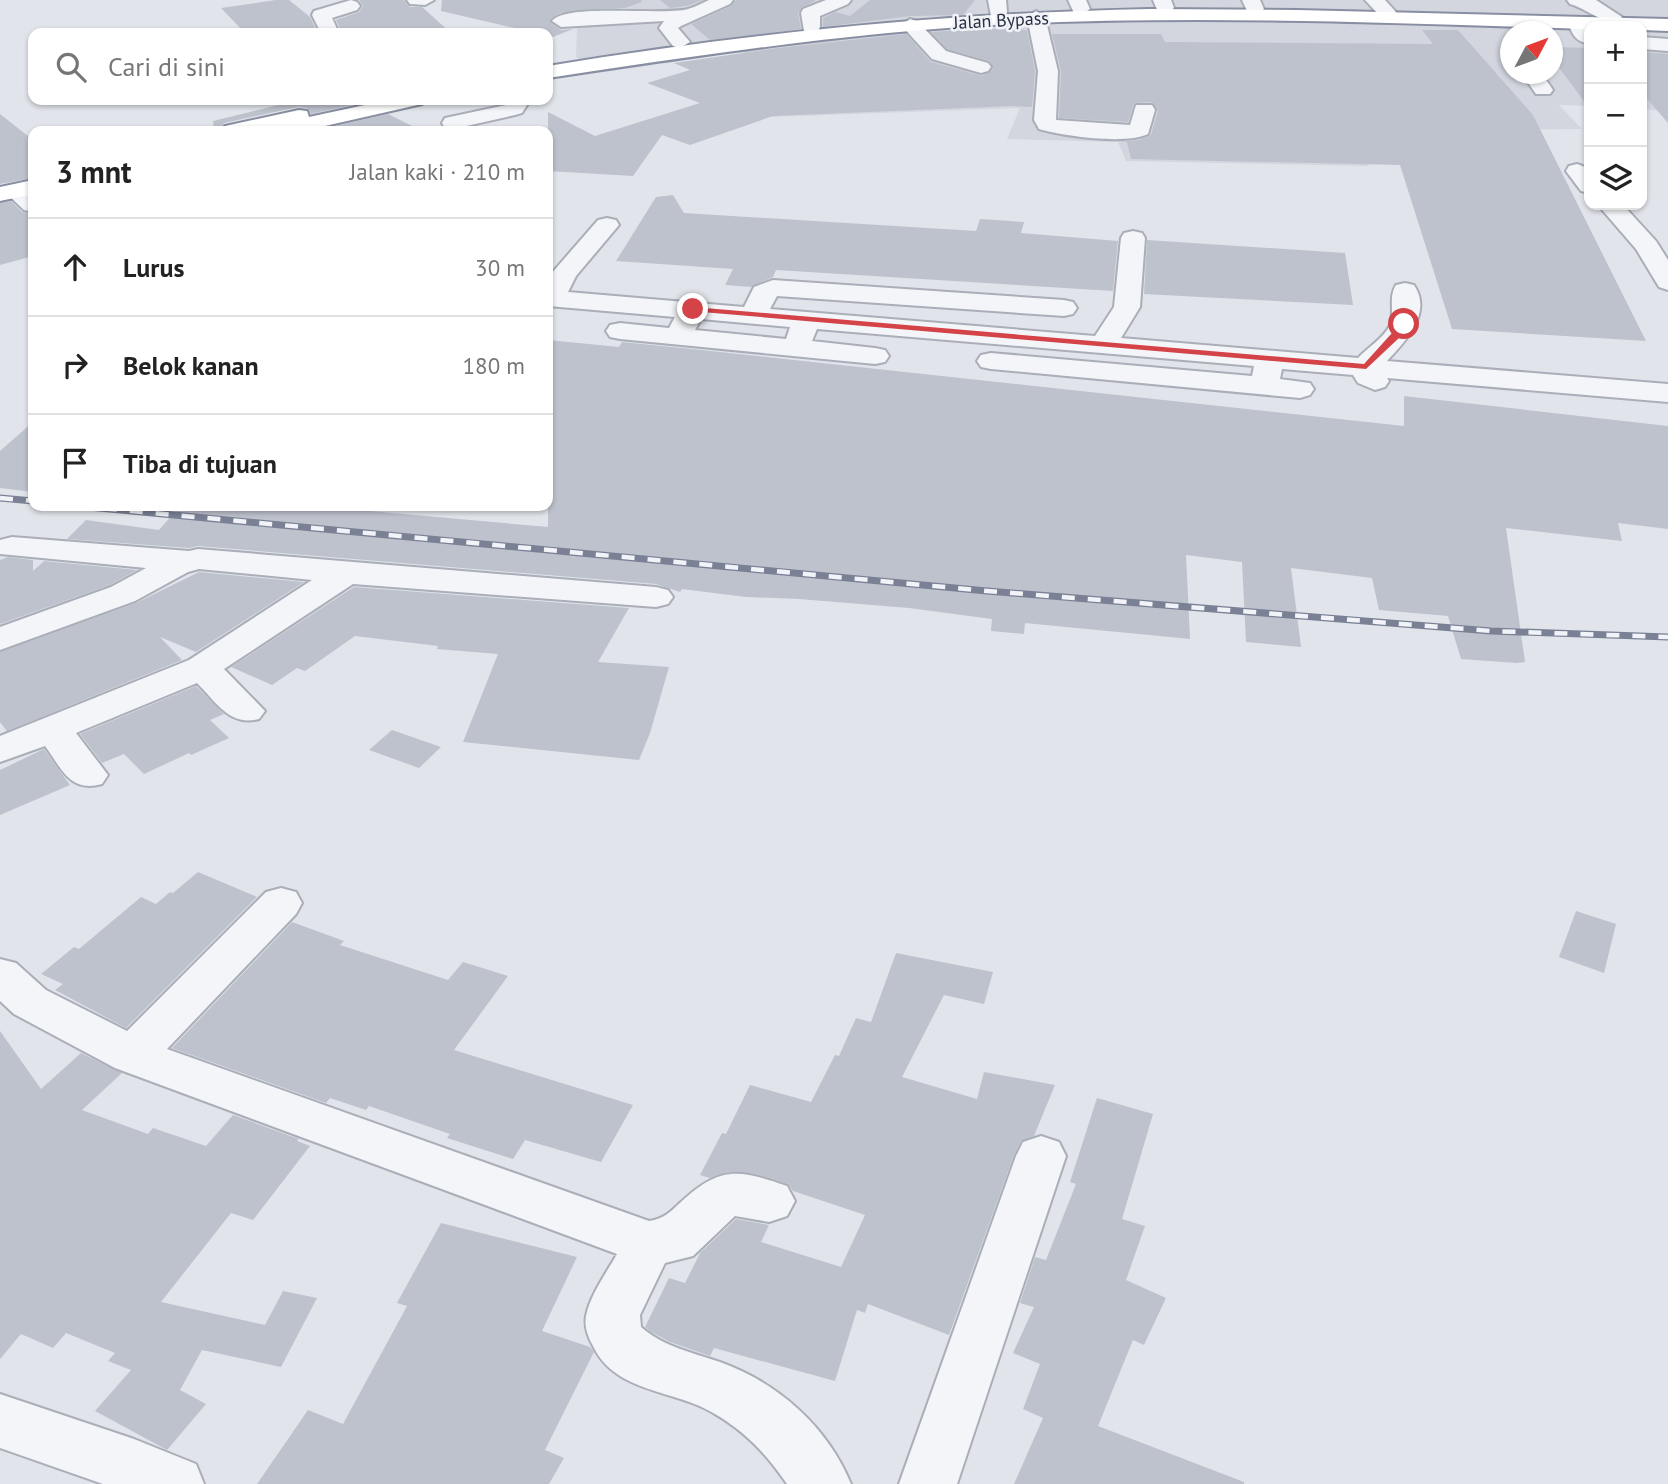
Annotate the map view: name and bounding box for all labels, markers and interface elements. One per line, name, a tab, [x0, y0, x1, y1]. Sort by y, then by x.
street label: Jalan Bypass	[952, 6, 1049, 34]
north arrow	[1500, 21, 1563, 84]
map controls	[1584, 21, 1647, 210]
button: +	[1584, 21, 1647, 84]
search box	[28, 28, 553, 105]
icon: search	[52, 48, 90, 86]
text: Cari di sini	[108, 50, 225, 83]
button: −	[1584, 84, 1647, 147]
button: layers	[1584, 147, 1647, 210]
text: 3 mnt	[56, 152, 132, 191]
text: Jalan kaki · 210 m	[350, 157, 525, 186]
icon: ahead	[56, 248, 94, 286]
text: Lurus	[123, 251, 184, 284]
text: 30 m	[475, 253, 525, 282]
route end	[677, 293, 708, 324]
route start	[1388, 308, 1419, 339]
icon: right	[56, 346, 94, 384]
text: Belok kanan	[123, 349, 259, 382]
text: 180 m	[463, 351, 525, 380]
icon: arrive	[56, 444, 94, 482]
text: Tiba di tujuan	[123, 447, 277, 480]

